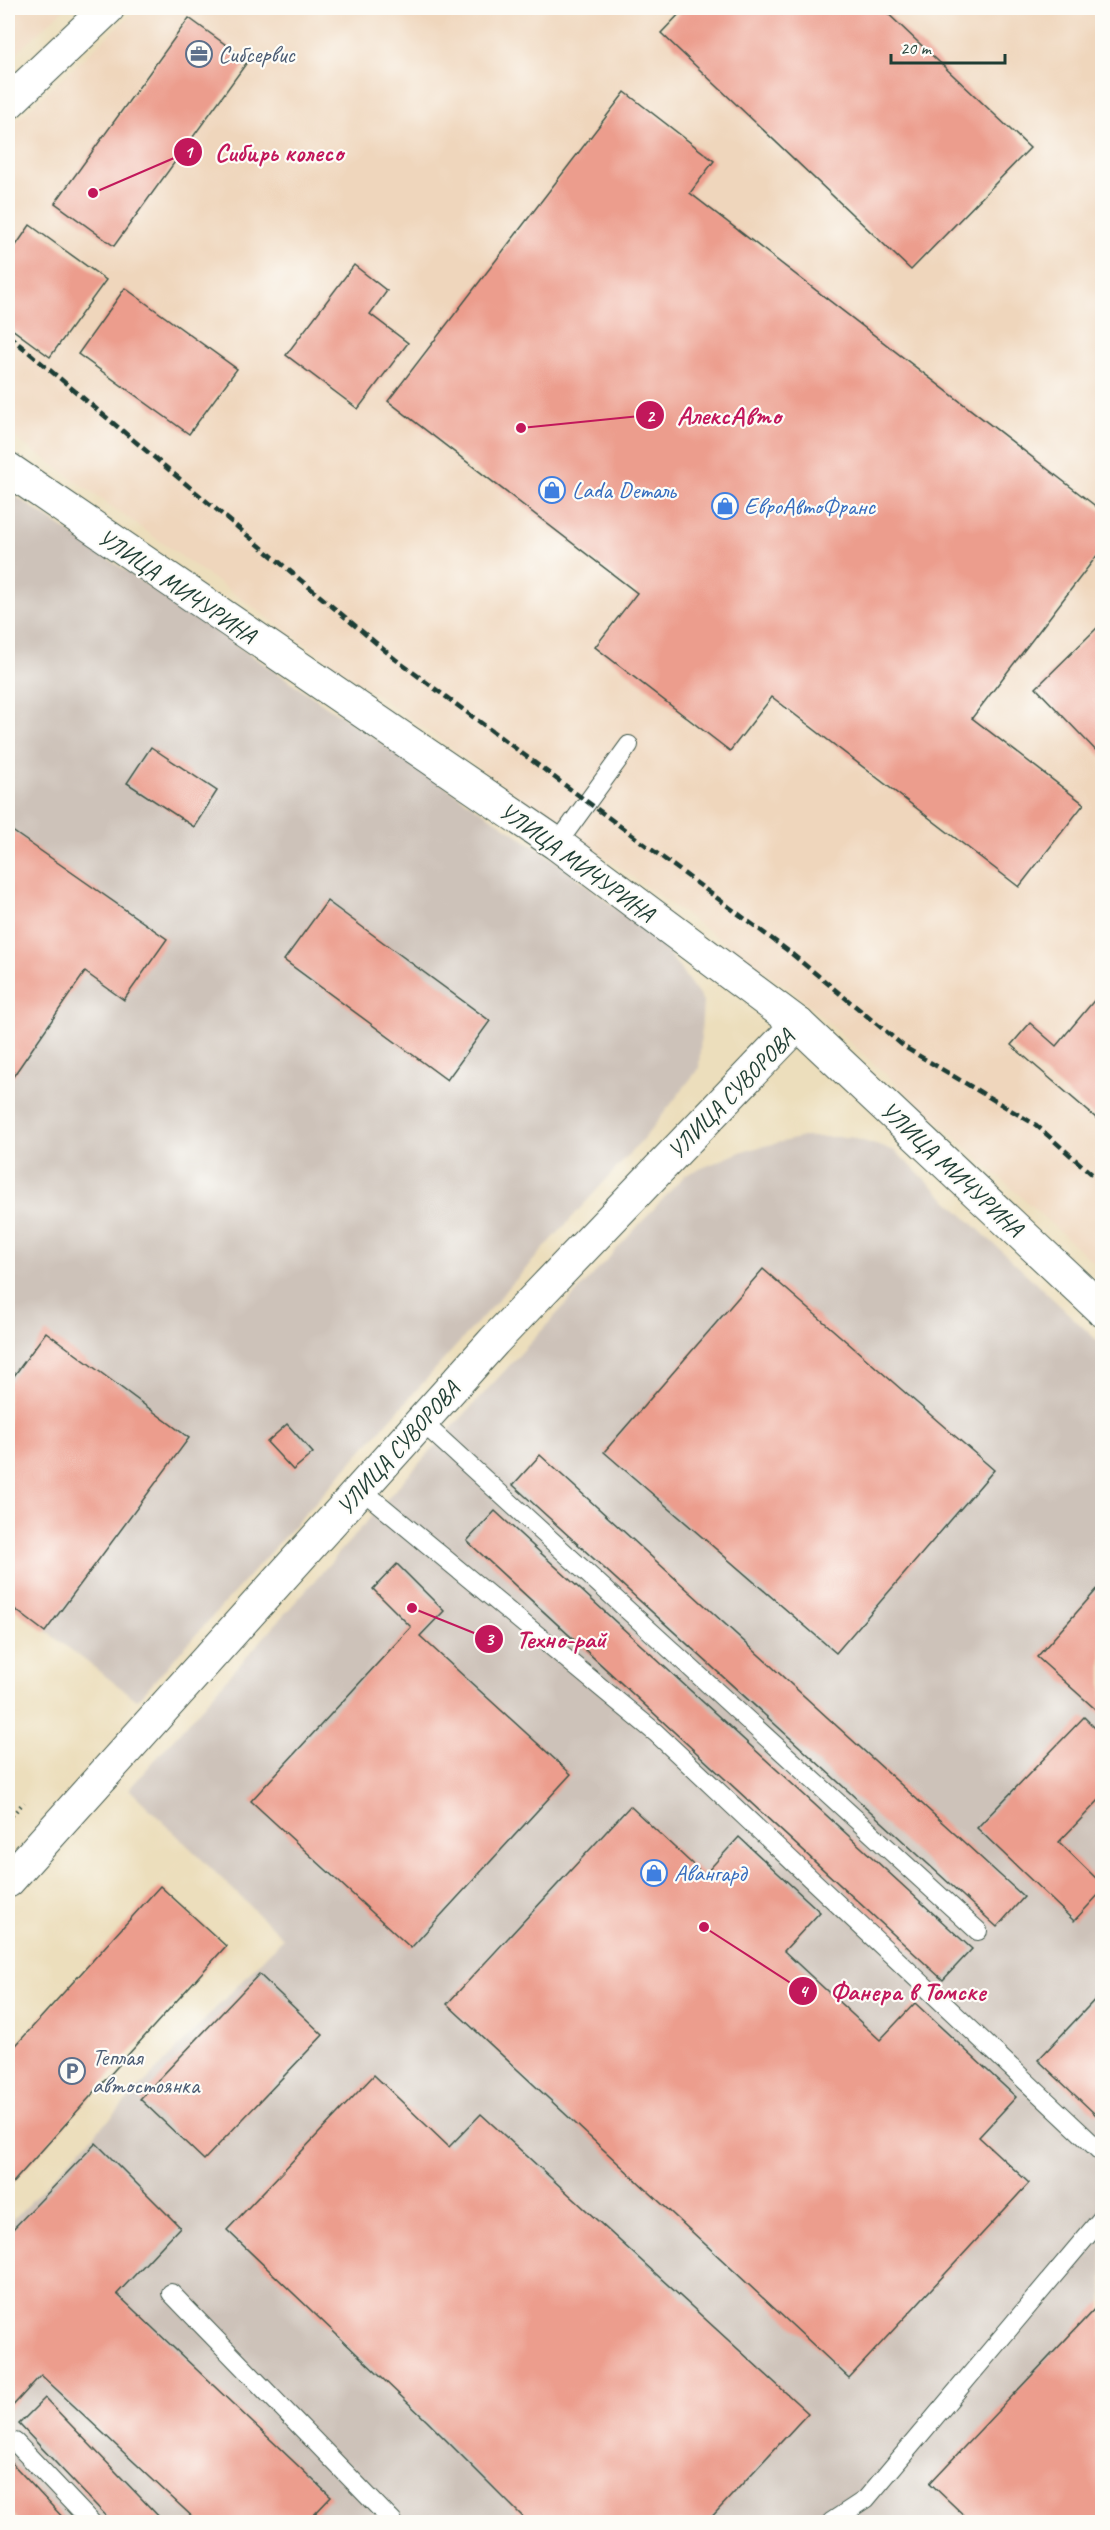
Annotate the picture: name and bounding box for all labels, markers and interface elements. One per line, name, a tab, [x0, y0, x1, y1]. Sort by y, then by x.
scale bar	[891, 27, 1005, 65]
text: 20 m	[900, 37, 933, 59]
office icon: Сибсервис	[184, 39, 214, 69]
place label: Сибсервис	[218, 39, 296, 69]
callout: Сибирь колесо	[173, 130, 355, 174]
text: Сибирь колесо	[215, 136, 346, 169]
text: 1	[184, 141, 194, 163]
callout: АлексАвто	[635, 393, 793, 437]
text: АлексАвто	[677, 399, 784, 432]
text: 2	[646, 405, 656, 427]
shop icon: Lada Dеталь	[537, 475, 567, 505]
place label: Lada Dеталь	[572, 475, 677, 505]
shop icon: ЕвроАвтоФранс	[710, 491, 740, 521]
place label: ЕвроАвтоФранс	[744, 491, 877, 521]
street label: УЛИЦА МИЧУРИНА	[92, 522, 263, 651]
street label: УЛИЦА МИЧУРИНА	[493, 796, 661, 929]
street label: УЛИЦА СУВОРОВА	[661, 1022, 801, 1165]
street label: УЛИЦА МИЧУРИНА	[874, 1095, 1030, 1244]
street label: УЛИЦА СУВОРОВА	[330, 1374, 467, 1521]
callout: Техно-рай	[474, 1617, 618, 1661]
text: Техно-рай	[516, 1623, 608, 1656]
text: 3	[485, 1628, 495, 1650]
shop icon: Авангард	[639, 1858, 669, 1888]
place label: Авангард	[674, 1858, 748, 1888]
callout: Фанера в Томске	[788, 1969, 998, 2013]
text: Фанера в Томске	[830, 1975, 988, 2008]
text: 4	[799, 1980, 809, 2002]
place label: Теплая автостоянка	[92, 2042, 201, 2100]
parking icon: Теплая автостоянка	[57, 2056, 87, 2086]

